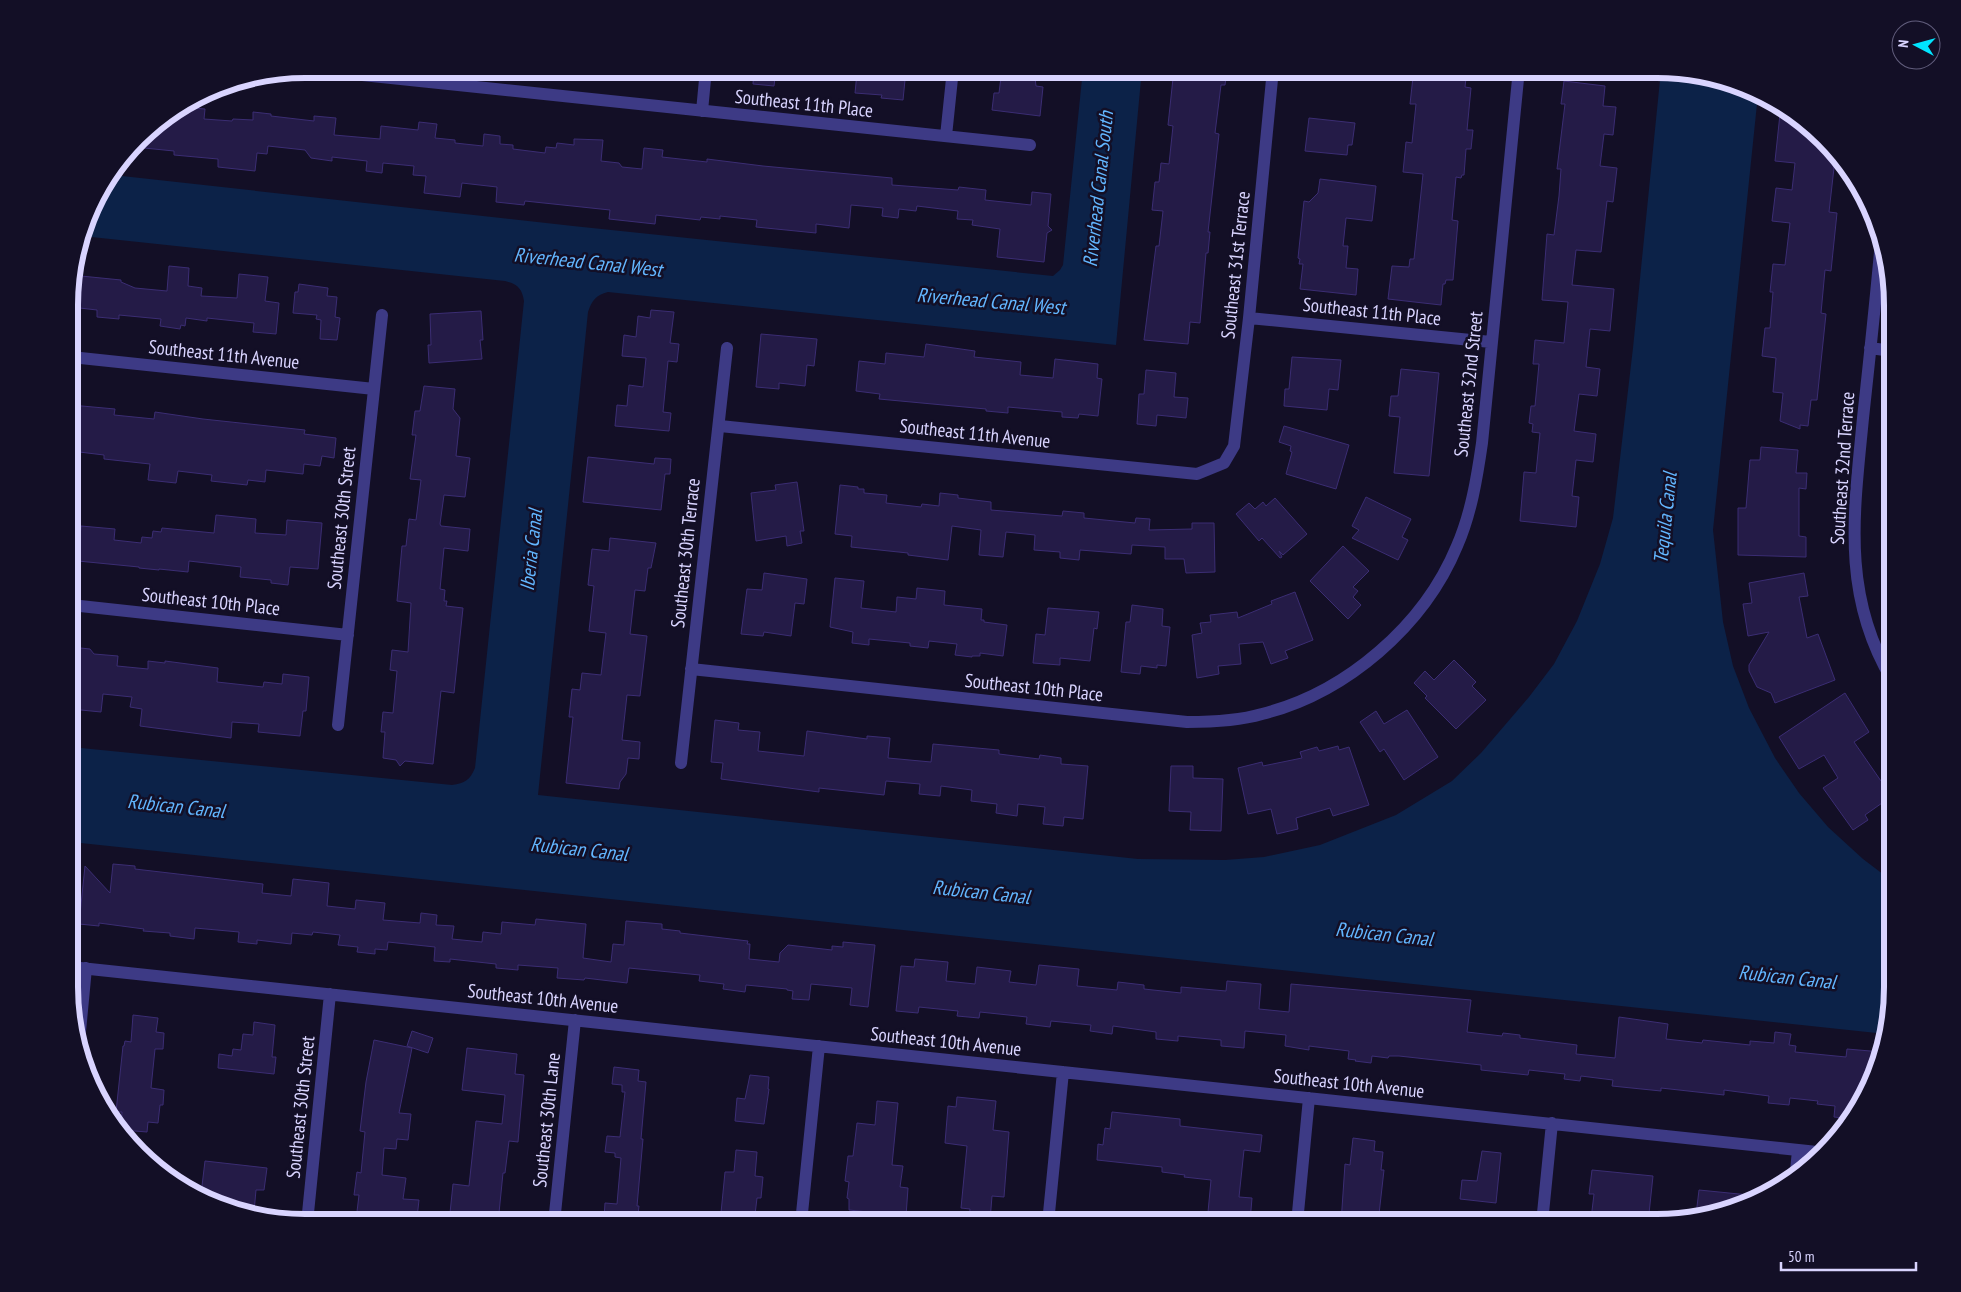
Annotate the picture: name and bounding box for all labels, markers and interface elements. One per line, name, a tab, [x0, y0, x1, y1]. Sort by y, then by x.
north arrow	[1891, 20, 1941, 70]
text: N	[1894, 39, 1912, 48]
street label: Southeast 11th Place	[734, 84, 874, 122]
water label: Riverhead Canal South	[1077, 109, 1119, 268]
street label: Southeast 31st Terrace	[1215, 190, 1255, 340]
water label: Riverhead Canal West	[513, 241, 666, 283]
water label: Riverhead Canal West	[916, 282, 1069, 321]
street label: Southeast 11th Place	[1302, 292, 1442, 330]
street label: Southeast 32nd Street	[1448, 309, 1488, 458]
street label: Southeast 11th Avenue	[147, 334, 301, 374]
street label: Southeast 32nd Terrace	[1825, 391, 1859, 545]
street label: Southeast 11th Avenue	[898, 413, 1052, 453]
street label: Southeast 30th Street	[322, 445, 361, 591]
water label: Tequila Canal	[1647, 469, 1683, 565]
street label: Southeast 30th Terrace	[665, 477, 705, 629]
water label: Iberia Canal	[514, 506, 548, 592]
street label: Southeast 10th Place	[141, 582, 281, 620]
street label: Southeast 10th Place	[964, 668, 1104, 706]
water label: Rubican Canal	[126, 788, 228, 824]
water label: Rubican Canal	[529, 831, 631, 867]
water label: Rubican Canal	[931, 874, 1033, 910]
water label: Rubican Canal	[1334, 916, 1436, 952]
water label: Rubican Canal	[1737, 959, 1839, 995]
street label: Southeast 10th Avenue	[466, 978, 620, 1018]
street label: Southeast 10th Avenue	[869, 1021, 1023, 1061]
street label: Southeast 30th Street	[281, 1034, 320, 1180]
street label: Southeast 30th Lane	[527, 1051, 565, 1189]
street label: Southeast 10th Avenue	[1272, 1063, 1426, 1103]
scale bar	[1781, 1240, 1916, 1272]
text: 50 m	[1788, 1247, 1814, 1266]

